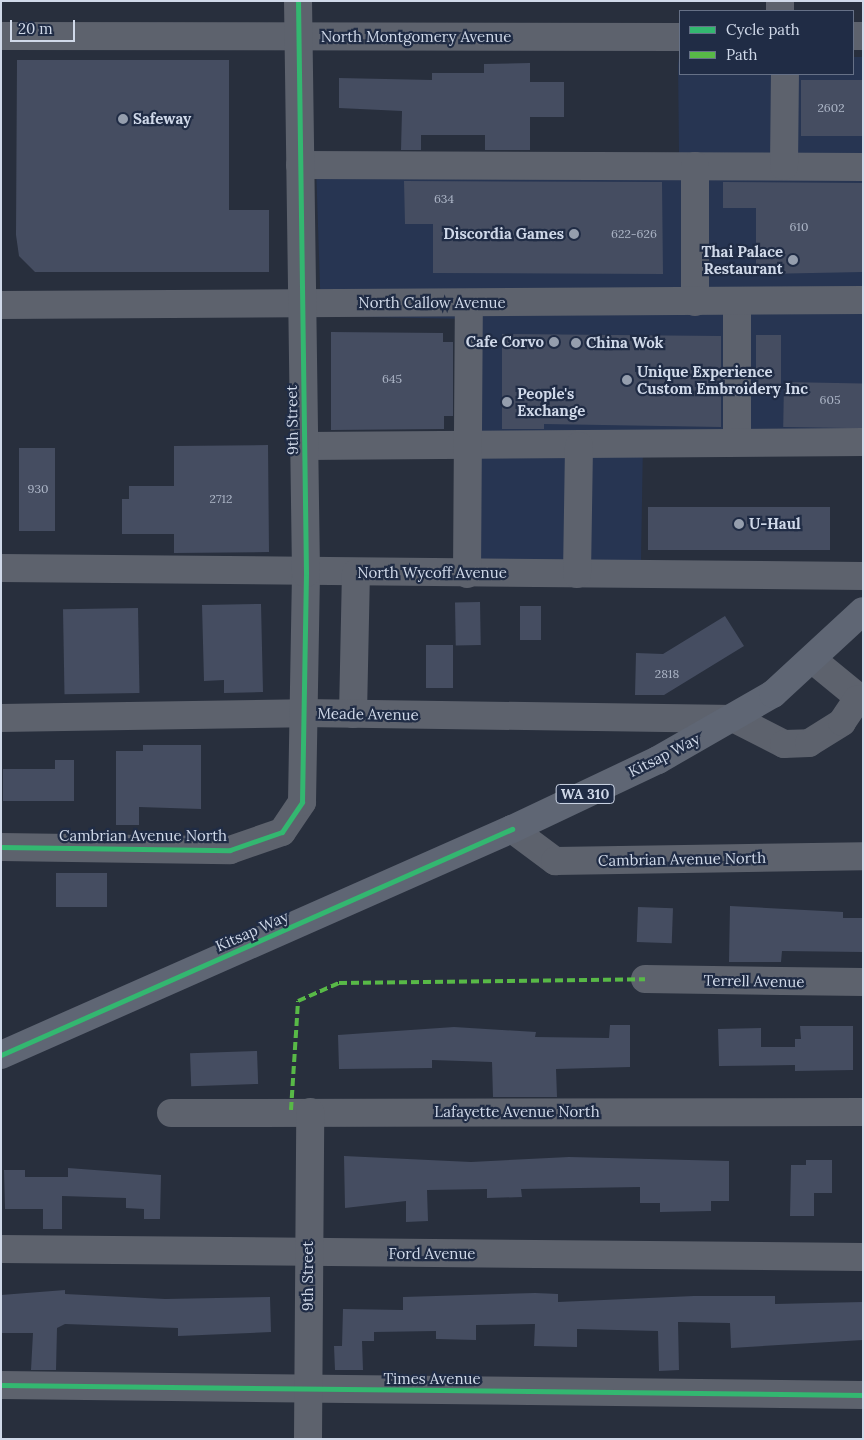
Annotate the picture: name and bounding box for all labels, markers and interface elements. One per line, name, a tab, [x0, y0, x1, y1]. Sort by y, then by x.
scale bar	[12, 10, 78, 42]
legend	[679, 10, 854, 75]
text: 20 m	[18, 19, 53, 38]
text: Cycle path	[726, 20, 800, 39]
street label: North Montgomery Avenue	[321, 28, 511, 46]
text: Path	[726, 45, 757, 64]
house number: 2602	[817, 101, 845, 115]
place label: Safeway	[133, 110, 191, 128]
marker: Safeway	[117, 113, 129, 125]
house number: 634	[434, 192, 454, 206]
house number: 610	[790, 220, 808, 234]
place label: Discordia Games	[443, 225, 564, 243]
house number: 622-626	[611, 227, 657, 241]
marker: Discordia Games	[568, 228, 580, 240]
place label: Thai Palace Restaurant	[702, 242, 783, 277]
marker: Thai Palace Restaurant	[787, 254, 799, 266]
street label: North Callow Avenue	[358, 294, 506, 312]
place label: Cafe Corvo	[466, 333, 544, 351]
place label: China Wok	[586, 334, 663, 352]
marker: Cafe Corvo	[548, 336, 560, 348]
marker: China Wok	[570, 337, 582, 349]
place label: Unique Experience Custom Embroidery Inc	[637, 362, 808, 397]
house number: 645	[382, 372, 402, 386]
marker: Unique Experience Custom Embroidery Inc	[621, 374, 633, 386]
place label: People's Exchange	[517, 384, 585, 419]
street label: 9th Street	[282, 385, 302, 455]
house number: 605	[820, 393, 840, 407]
marker: People's Exchange	[501, 396, 513, 408]
house number: 930	[27, 482, 49, 496]
house number: 2712	[210, 492, 232, 506]
place label: U-Haul	[749, 515, 801, 533]
marker: U-Haul	[733, 518, 745, 530]
street label: North Wycoff Avenue	[357, 564, 507, 582]
house number: 2818	[655, 667, 679, 681]
street label: Meade Avenue	[317, 704, 419, 724]
street label: Kitsap Way	[625, 729, 703, 781]
road number: WA 310	[555, 782, 615, 806]
street label: Cambrian Avenue North	[59, 827, 227, 845]
street label: Cambrian Avenue North	[598, 849, 766, 869]
street label: Kitsap Way	[213, 907, 291, 955]
street label: Terrell Avenue	[703, 971, 805, 991]
street label: Lafayette Avenue North	[434, 1103, 600, 1121]
street label: 9th Street	[299, 1241, 317, 1311]
street label: Ford Avenue	[389, 1245, 475, 1263]
street label: Times Avenue	[383, 1370, 481, 1388]

